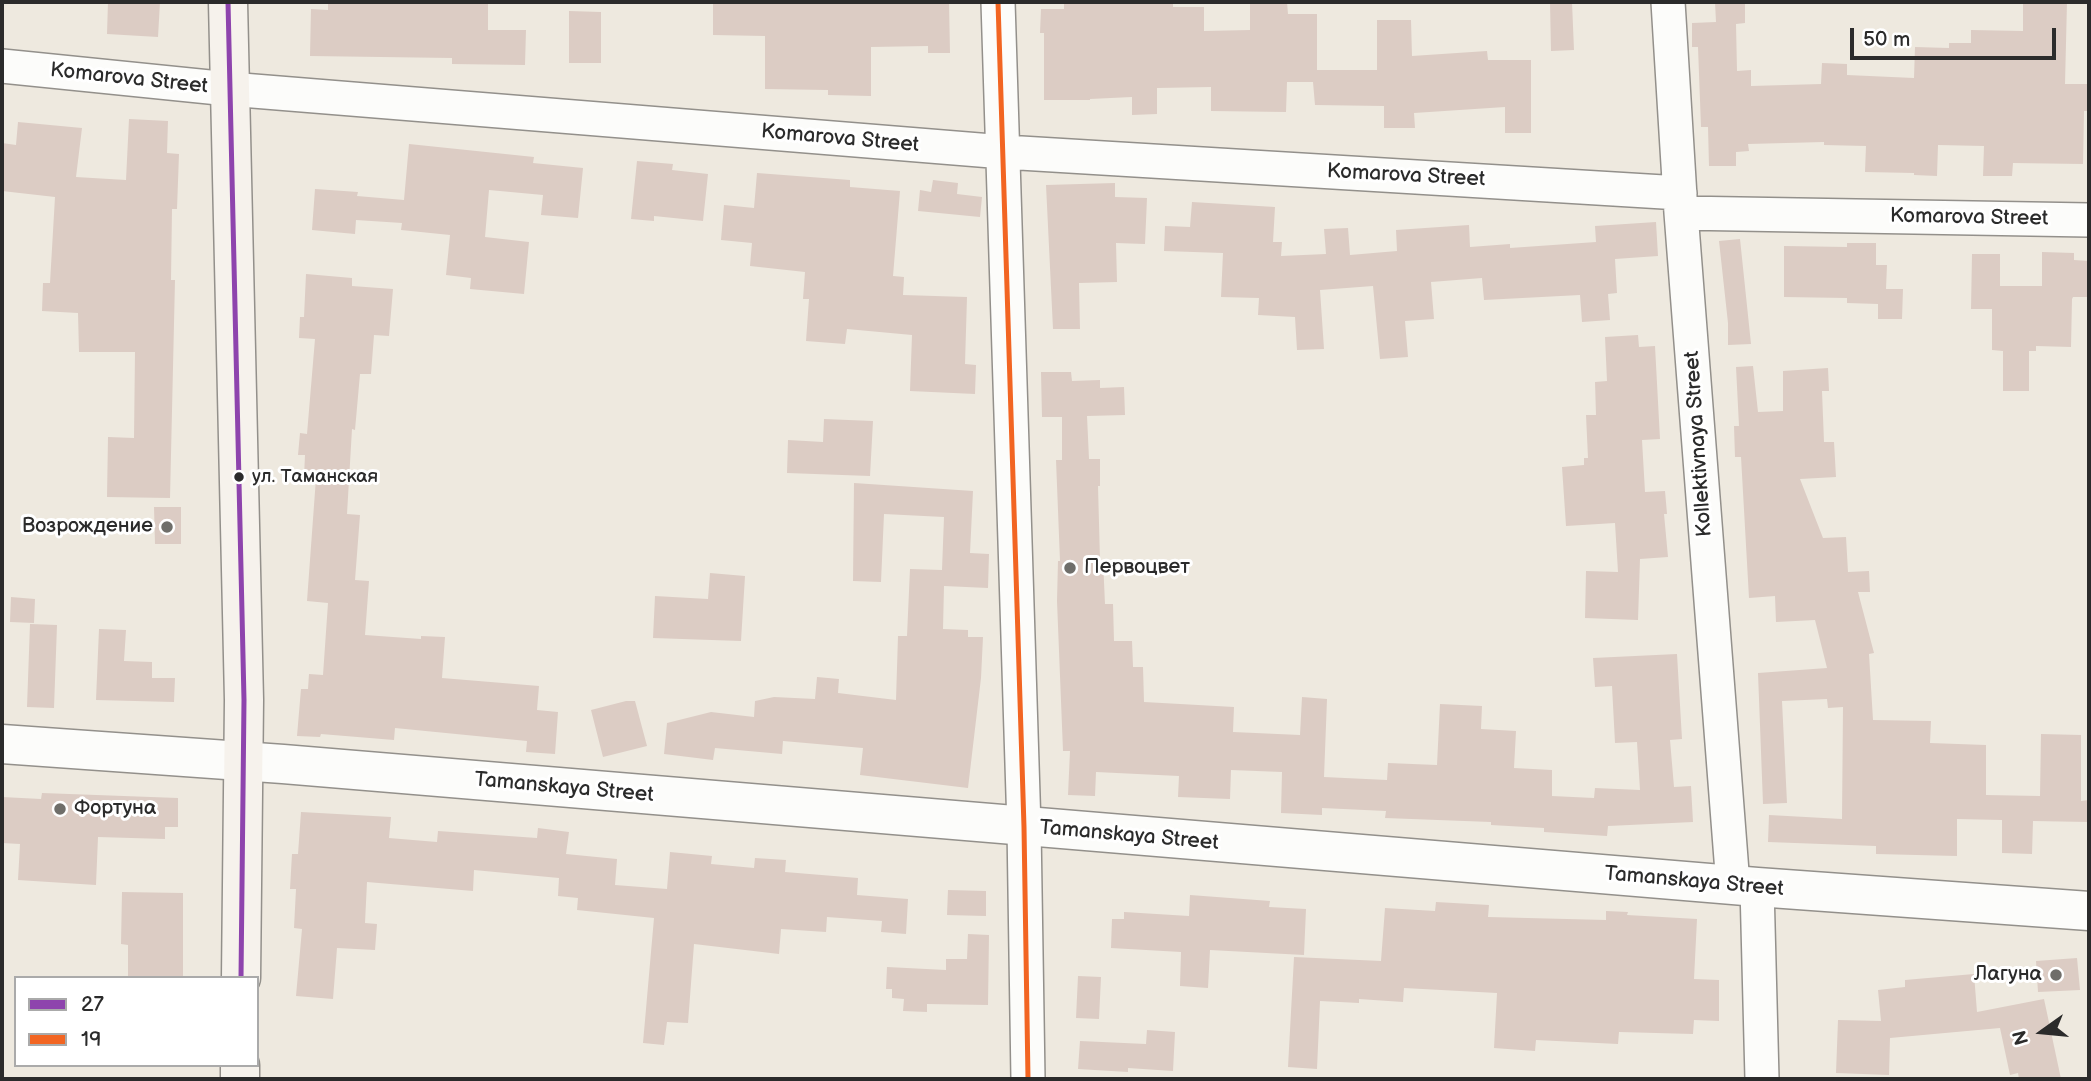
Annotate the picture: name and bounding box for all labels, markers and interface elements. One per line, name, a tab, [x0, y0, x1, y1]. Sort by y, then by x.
scale bar	[1853, 14, 2060, 58]
text: 50 m	[1863, 27, 1910, 52]
street label: Komarova Street	[49, 58, 209, 100]
street label: Komarova Street	[760, 120, 920, 158]
street label: Komarova Street	[1326, 159, 1486, 193]
street label: Komarova Street	[1890, 204, 2048, 232]
street label: Kollektivnaya Street	[1680, 350, 1718, 538]
place label: ул. Таманская	[252, 466, 378, 488]
marker: ул. Таманская	[232, 470, 246, 484]
place label: Возрождение	[22, 514, 153, 540]
marker: Возрождение	[159, 519, 175, 535]
place label: Первоцвет	[1084, 555, 1190, 581]
marker: Первоцвет	[1062, 560, 1078, 576]
street label: Tamanskaya Street	[473, 768, 655, 808]
place label: Фортуна	[74, 796, 156, 822]
marker: Фортуна	[52, 801, 68, 817]
street label: Tamanskaya Street	[1038, 816, 1220, 856]
street label: Tamanskaya Street	[1603, 862, 1785, 902]
place label: Лагуна	[1974, 962, 2042, 988]
marker: Лагуна	[2048, 967, 2064, 983]
legend	[14, 976, 259, 1067]
text: 27	[81, 992, 104, 1017]
north arrow	[2007, 997, 2077, 1067]
text: 19	[81, 1027, 101, 1052]
text: N	[2008, 1028, 2034, 1047]

